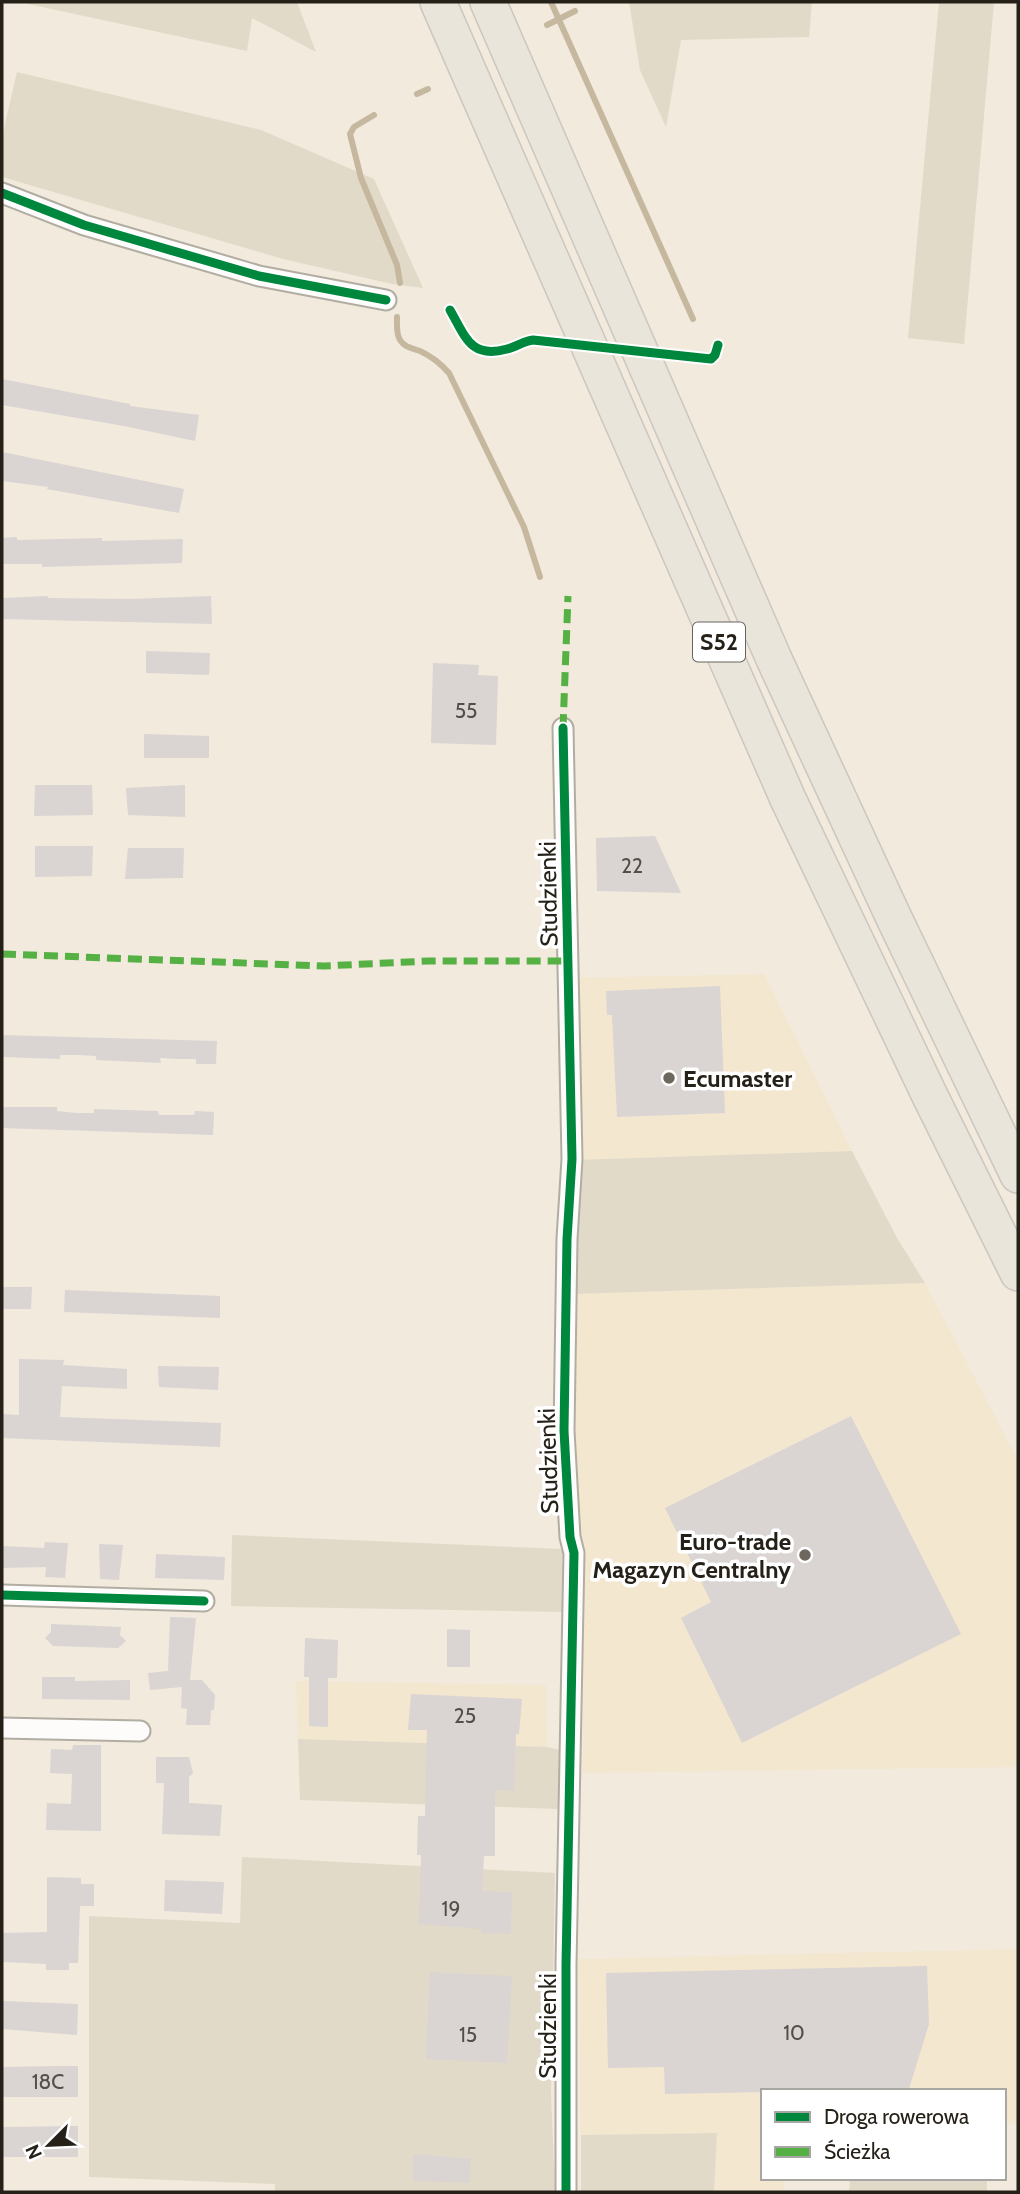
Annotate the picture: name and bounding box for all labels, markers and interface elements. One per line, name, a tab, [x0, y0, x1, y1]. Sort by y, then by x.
road number: S52	[693, 622, 745, 662]
house number: 55	[455, 698, 477, 723]
street label: Studzienki	[533, 841, 563, 947]
house number: 22	[621, 853, 643, 878]
place label: Ecumaster	[683, 1064, 792, 1093]
marker: Ecumaster	[661, 1070, 677, 1086]
street label: Studzienki	[532, 1408, 564, 1514]
place label: Euro-trade Magazyn Centralny	[592, 1527, 791, 1584]
marker: Euro-trade Magazyn Centralny	[797, 1547, 813, 1563]
house number: 25	[454, 1703, 476, 1728]
house number: 19	[442, 1896, 460, 1921]
street label: Studzienki	[533, 1973, 562, 2079]
house number: 10	[783, 2020, 805, 2045]
house number: 15	[459, 2022, 477, 2047]
house number: 18C	[32, 2069, 64, 2094]
legend	[761, 2089, 1006, 2180]
text: Droga rowerowa	[824, 2104, 969, 2129]
north arrow	[14, 2110, 84, 2180]
text: Ścieżka	[824, 2139, 890, 2164]
text: N	[21, 2141, 47, 2163]

